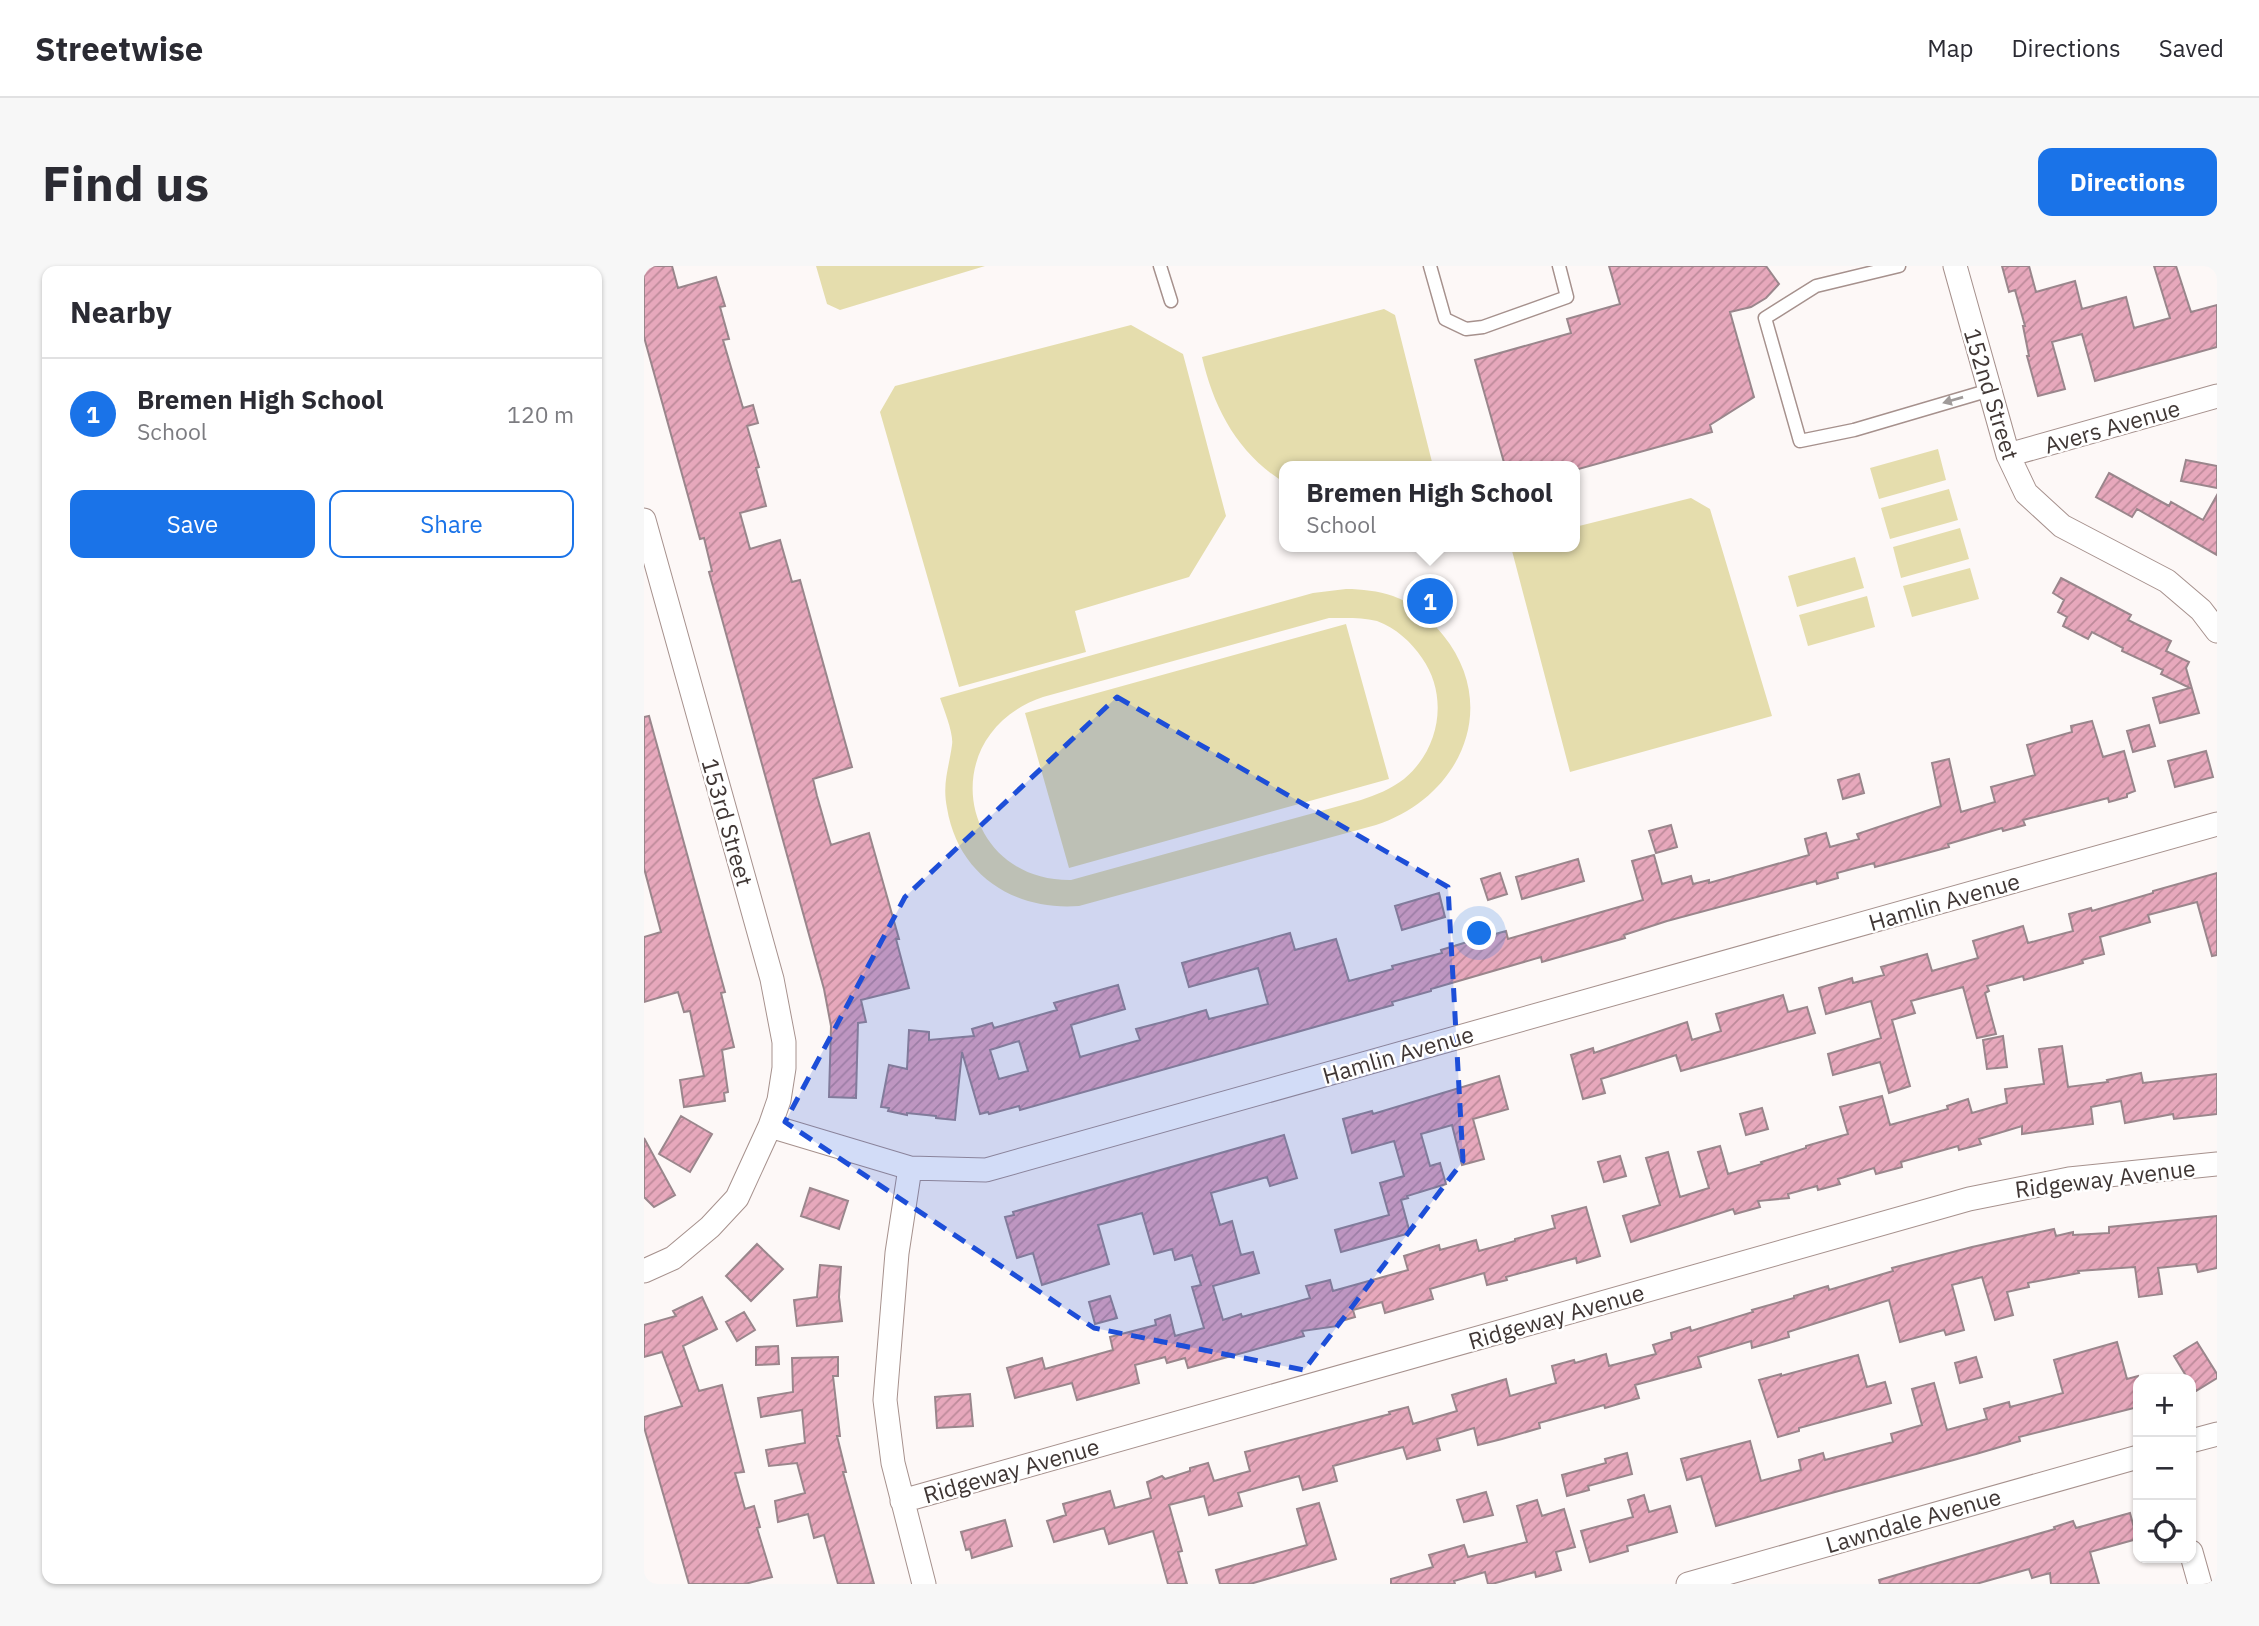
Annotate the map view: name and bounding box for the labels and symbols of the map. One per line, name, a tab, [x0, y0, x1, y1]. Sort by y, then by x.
street label: 152nd Street	[1958, 324, 2026, 464]
street label: Avers Avenue	[2041, 392, 2183, 460]
one-way arrow	[1942, 396, 1963, 406]
pin: 1	[1407, 575, 1453, 627]
street label: 153rd Street	[695, 755, 761, 889]
street label: Hamlin Avenue	[1865, 865, 2023, 937]
your location	[1462, 916, 1496, 950]
street label: Hamlin Avenue	[1319, 1018, 1477, 1090]
street label: Ridgeway Avenue	[2013, 1152, 2197, 1204]
street label: Ridgeway Avenue	[1465, 1277, 1647, 1355]
street label: Ridgeway Avenue	[920, 1431, 1102, 1509]
street label: Lawndale Avenue	[1822, 1481, 2004, 1559]

